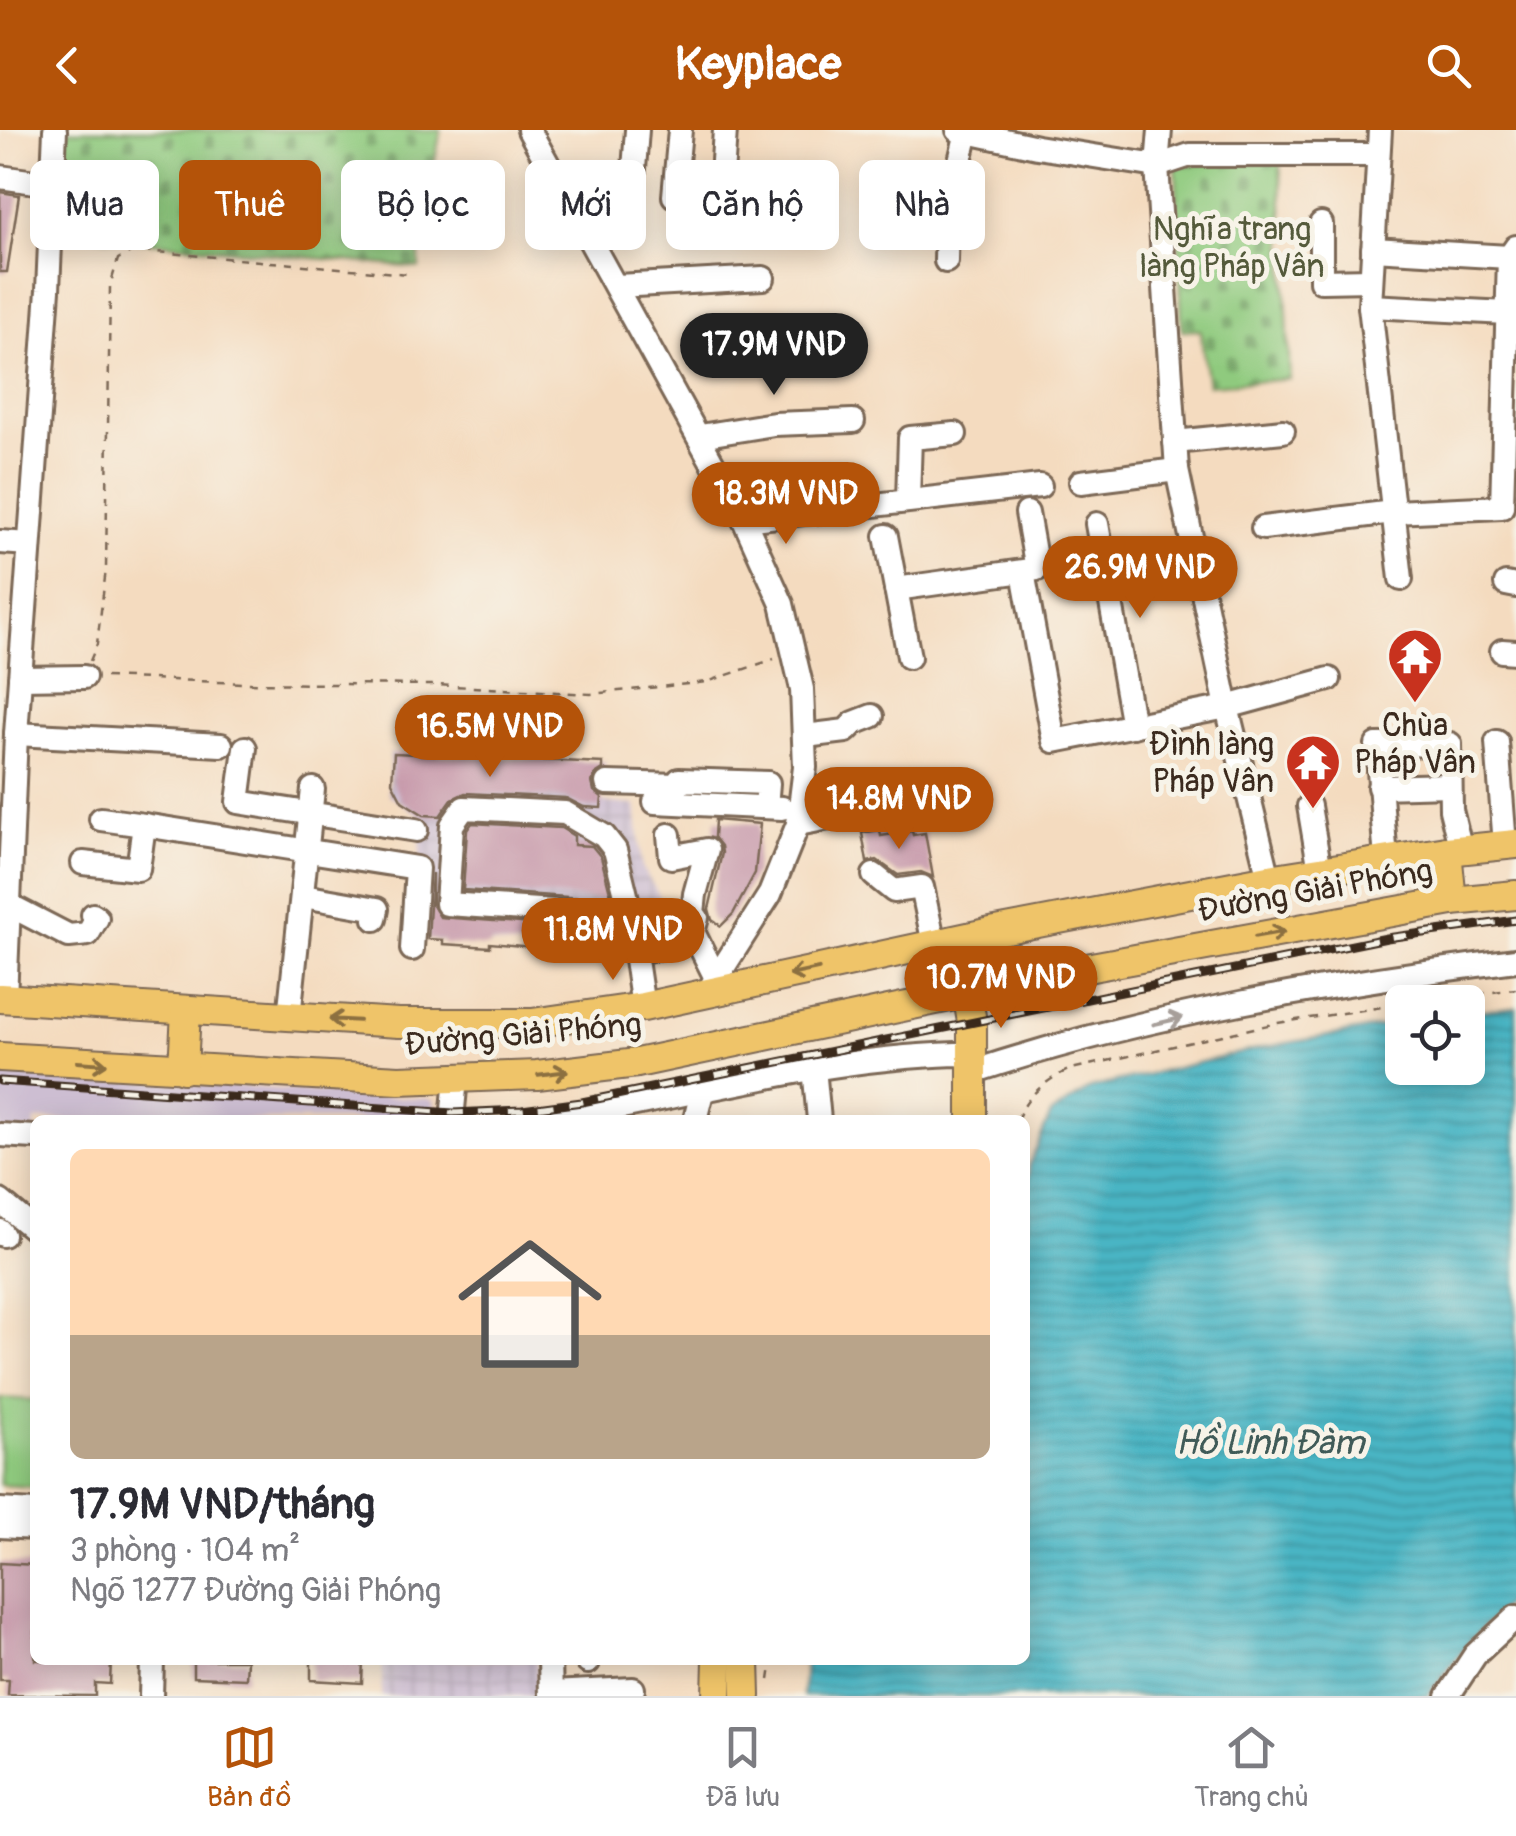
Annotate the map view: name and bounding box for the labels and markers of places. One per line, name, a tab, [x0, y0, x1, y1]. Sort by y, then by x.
pin: 17.9M VND	[660, 313, 888, 398]
pin: 18.3M VND	[672, 462, 900, 547]
pin: 26.9M VND	[1026, 536, 1254, 621]
temple icon: Chùa Pháp Vân	[1385, 626, 1445, 705]
pin: 16.5M VND	[376, 695, 604, 780]
place label: Chùa Pháp Vân	[1354, 706, 1476, 783]
place label: Đình làng Pháp Vân	[1149, 725, 1274, 802]
temple icon: Đình làng Pháp Vân	[1283, 732, 1343, 811]
pin: 14.8M VND	[785, 767, 1013, 852]
pin: 11.8M VND	[499, 898, 727, 983]
pin: 10.7M VND	[887, 946, 1115, 1031]

